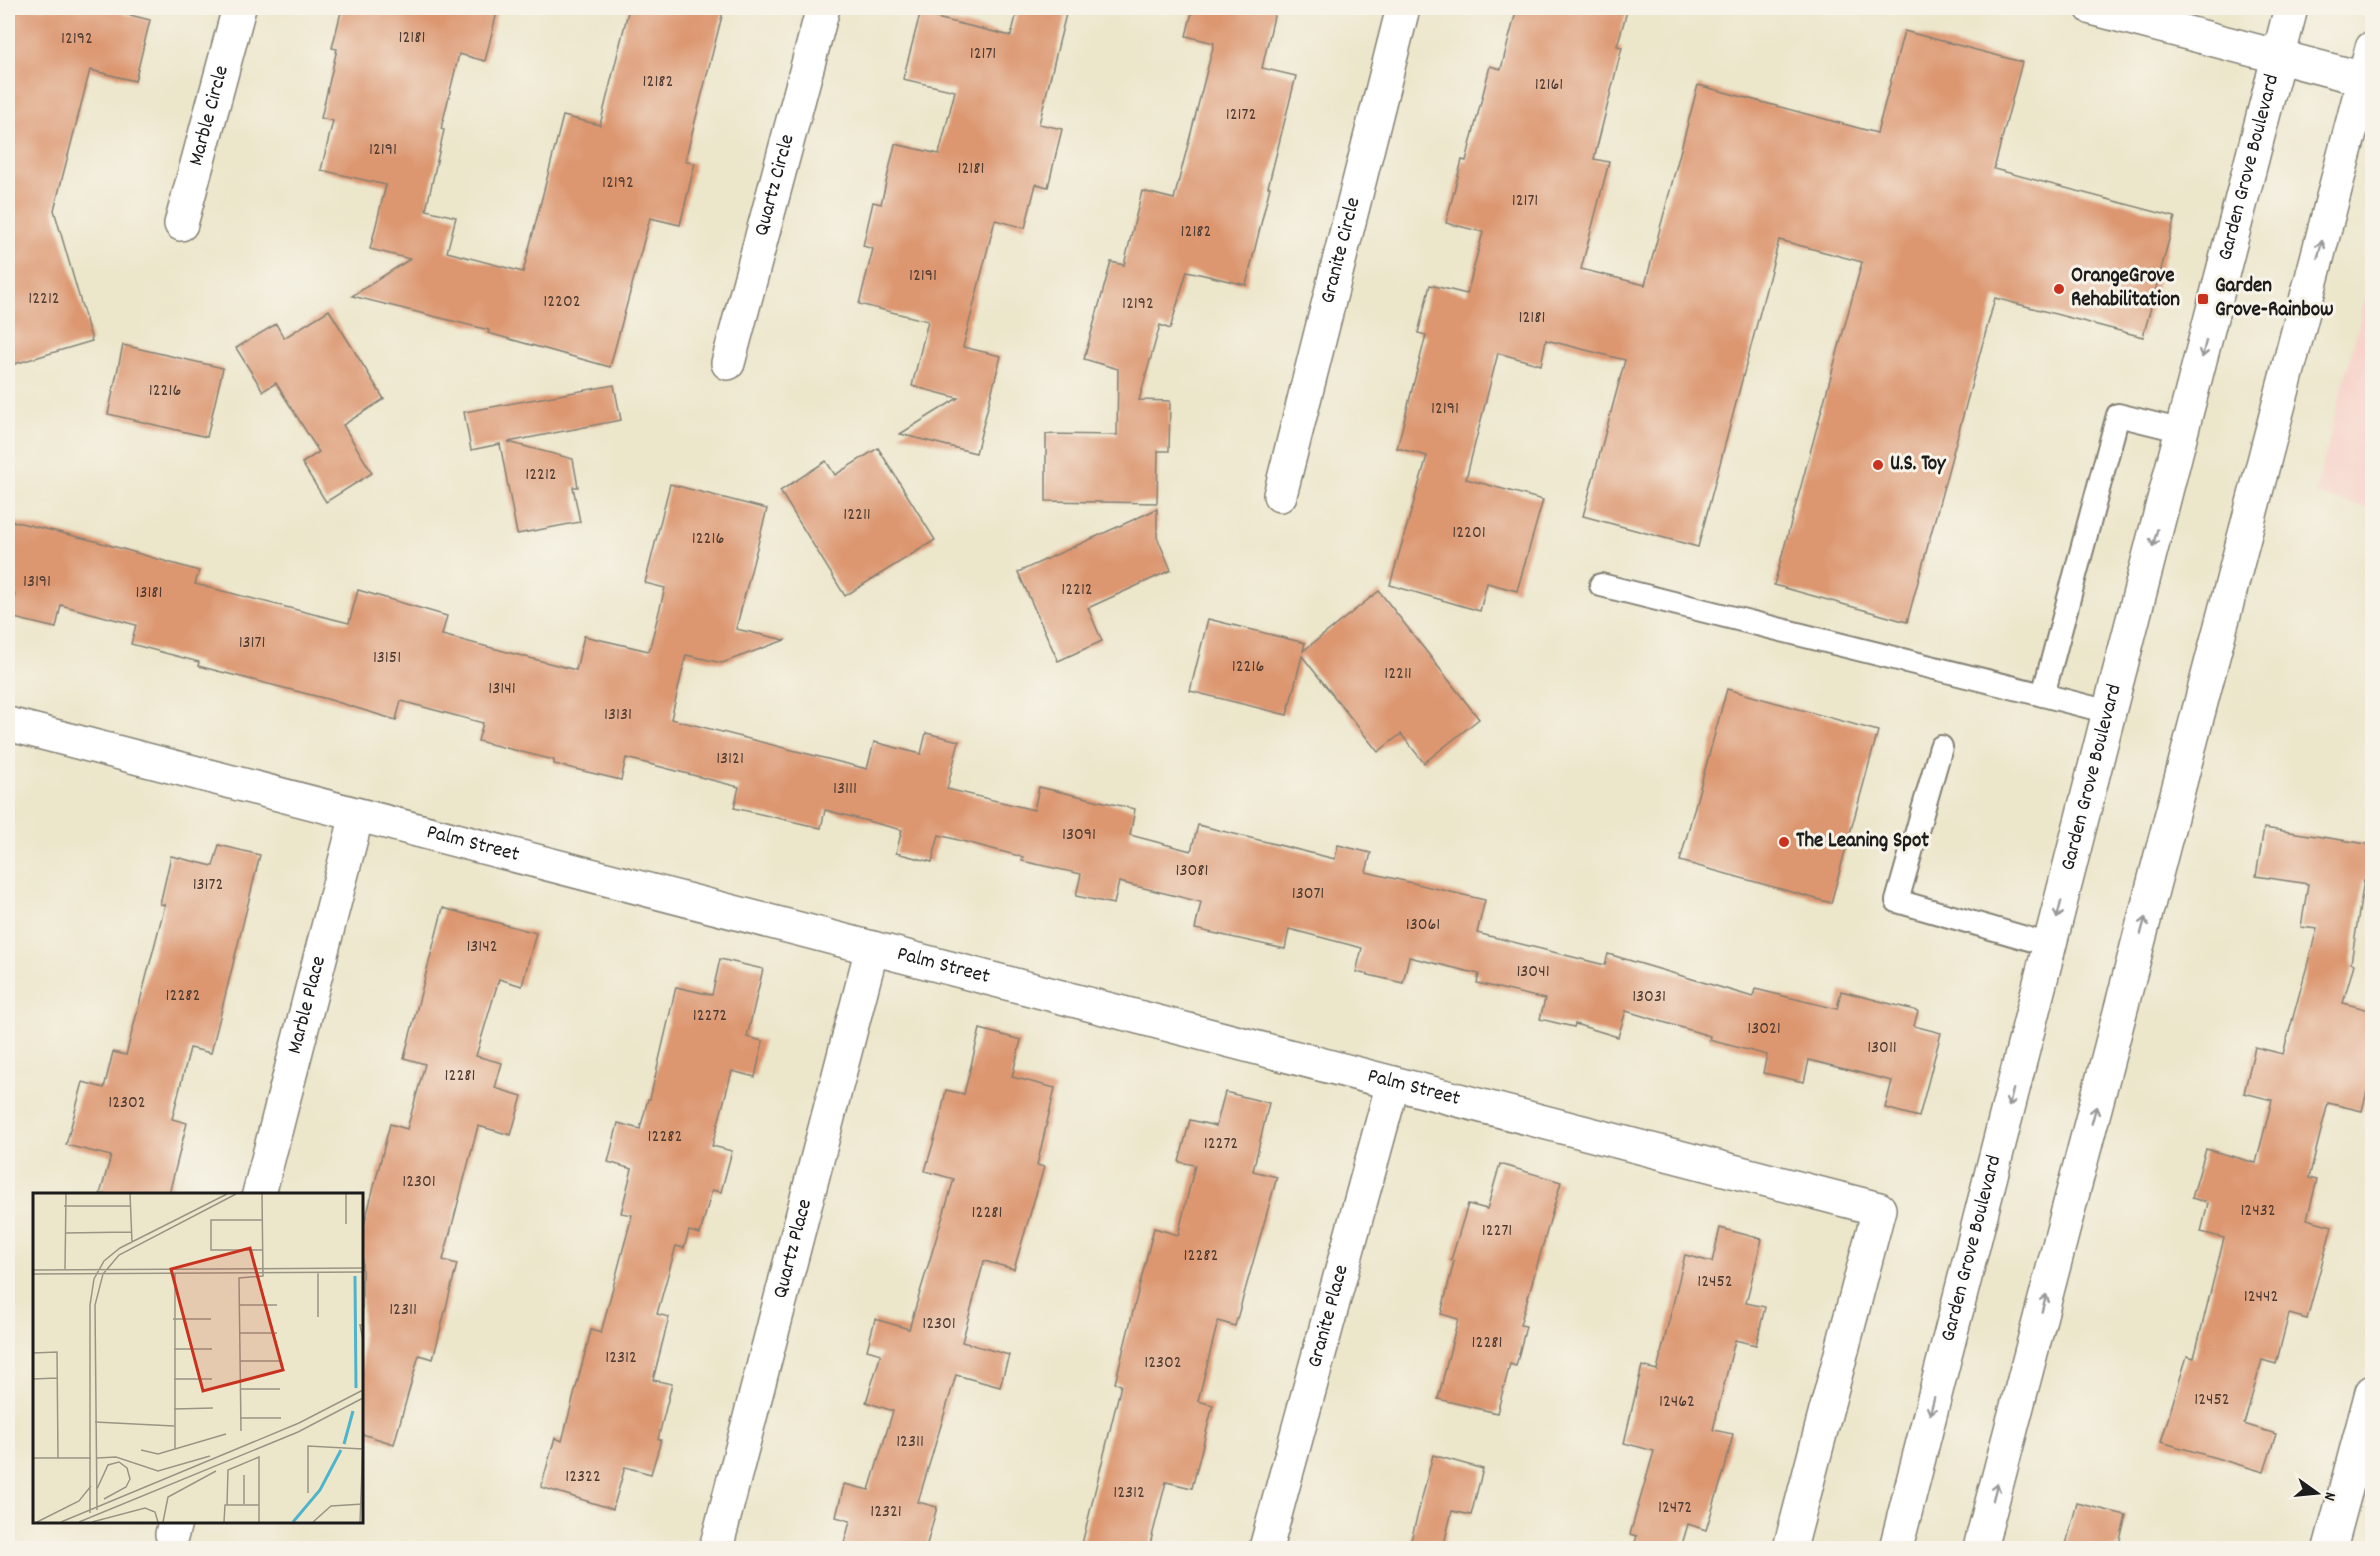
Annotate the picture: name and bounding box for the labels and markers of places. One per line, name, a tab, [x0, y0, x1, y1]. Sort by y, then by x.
place label: OrangeGrove Rehabilitation	[2071, 262, 2180, 316]
place label: Garden Grove-Rainbow	[2215, 272, 2334, 326]
marker: OrangeGrove Rehabilitation	[2052, 282, 2066, 296]
marker: Garden Grove-Rainbow	[2196, 292, 2210, 306]
place label: U.S. Toy	[1890, 450, 1947, 480]
marker: U.S. Toy	[1871, 458, 1885, 472]
place label: The Leaning Spot	[1796, 827, 1929, 857]
marker: The Leaning Spot	[1777, 835, 1791, 849]

